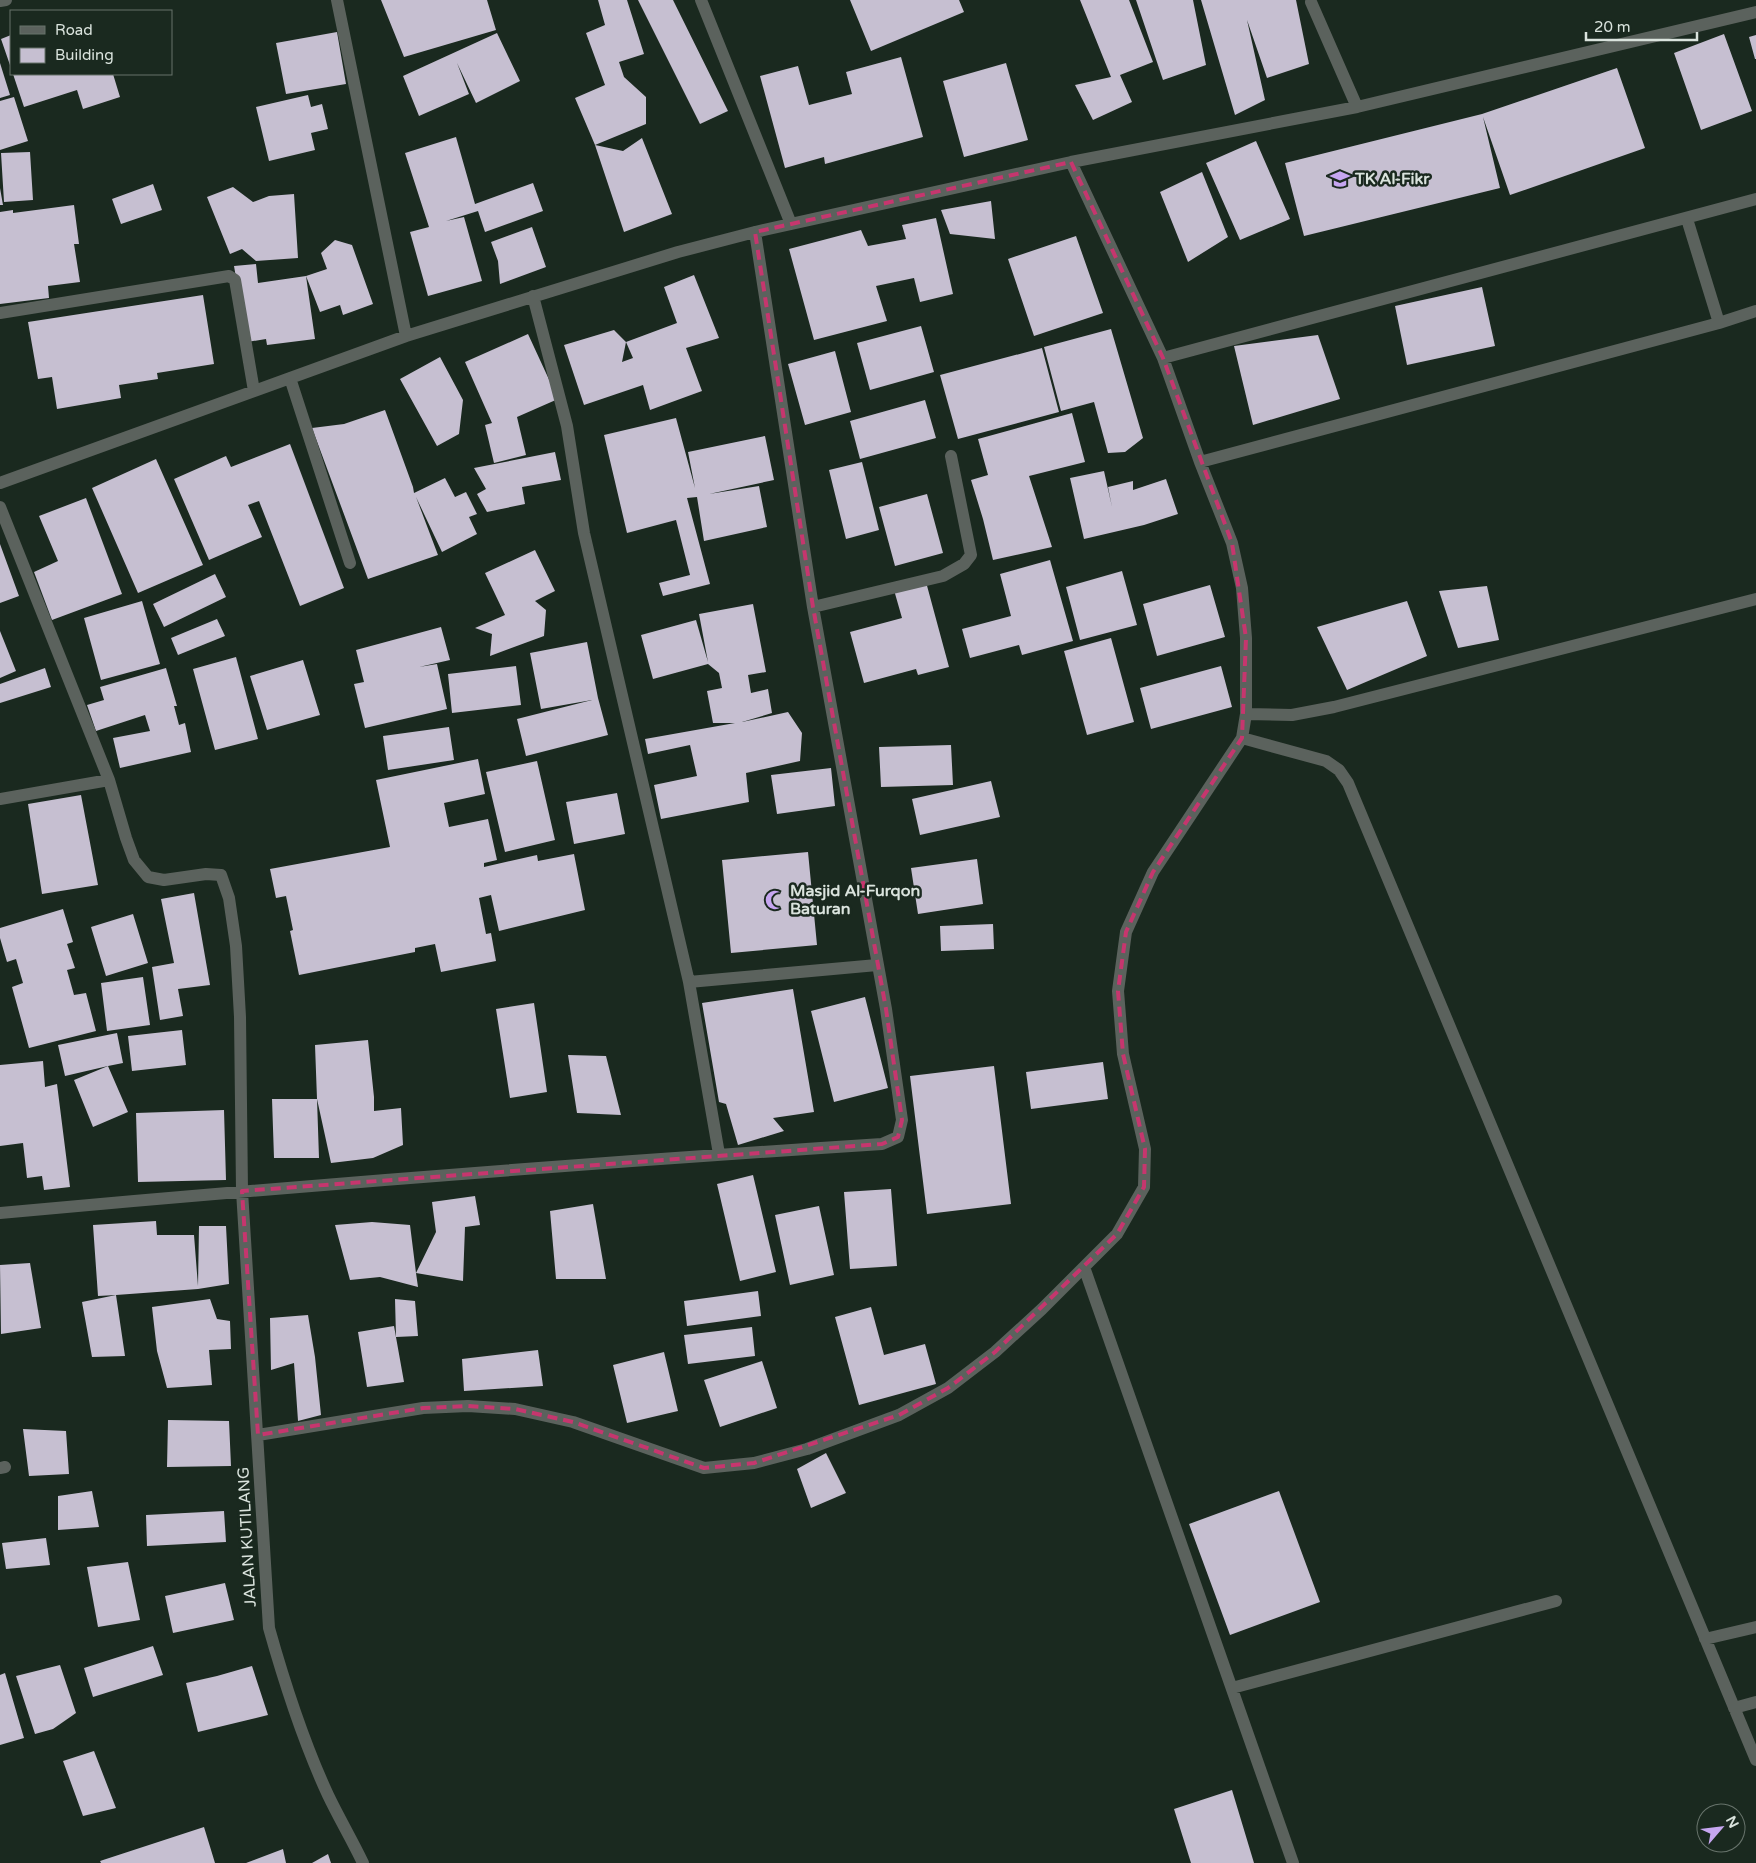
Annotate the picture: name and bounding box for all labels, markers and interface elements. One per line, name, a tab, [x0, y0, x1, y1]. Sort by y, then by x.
legend	[10, 10, 172, 75]
scale bar	[1586, 10, 1697, 42]
text: 20 m	[1594, 18, 1631, 36]
text: Road	[55, 21, 93, 39]
text: Building	[55, 46, 114, 64]
school or university icon: TK Al-Fikr	[1329, 168, 1351, 190]
place label: TK Al-Fikr	[1354, 169, 1430, 189]
place label: Masjid Al-Furqon Baturan	[790, 881, 920, 919]
mosque icon: Masjid Al-Furqon Baturan	[764, 889, 786, 911]
street label: JALAN KUTILANG	[233, 1466, 261, 1608]
north arrow	[1696, 1803, 1746, 1853]
text: N	[1722, 1813, 1742, 1831]

